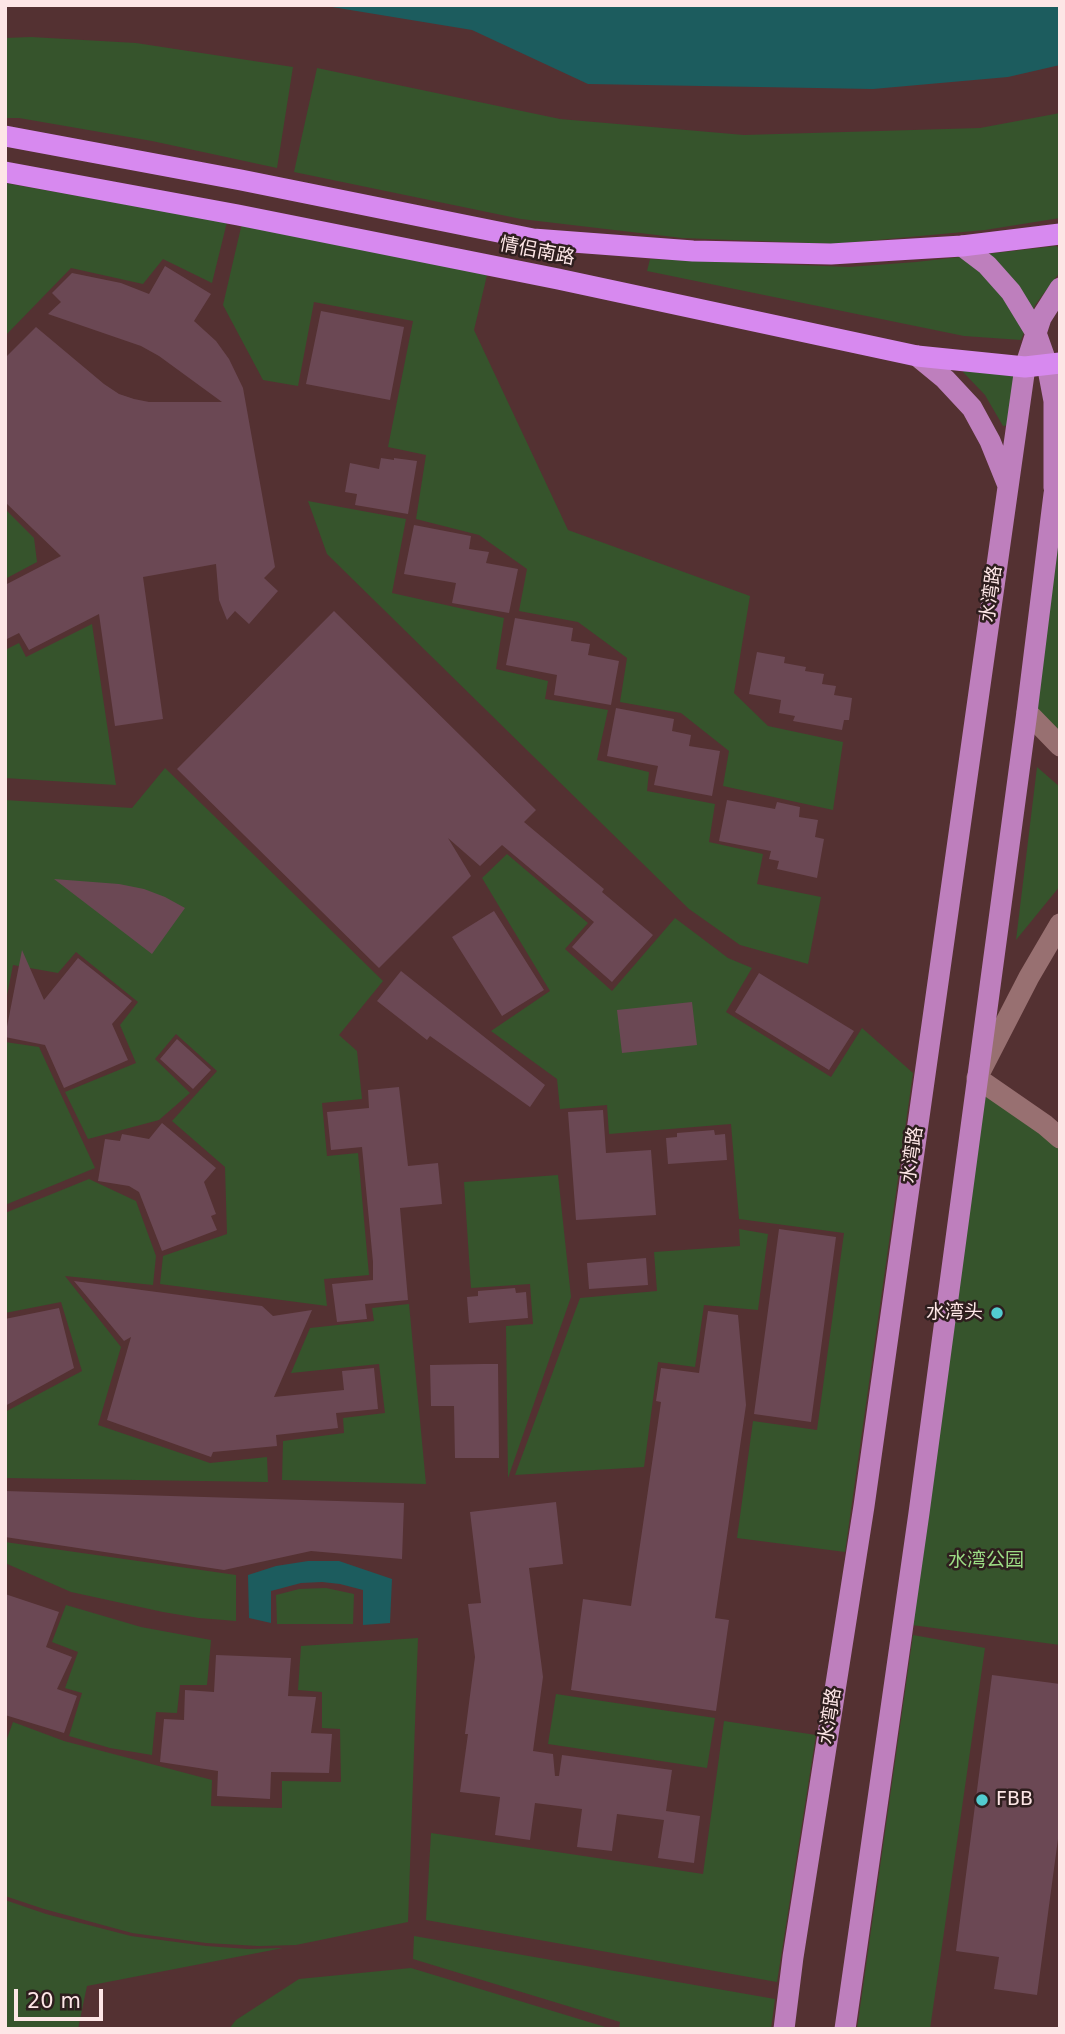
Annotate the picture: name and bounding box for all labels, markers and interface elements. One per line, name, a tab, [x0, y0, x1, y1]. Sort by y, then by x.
street label: 情侣南路	[498, 234, 576, 270]
street label: 水湾路	[977, 564, 1007, 624]
street label: 水湾路	[898, 1125, 928, 1185]
place label: 水湾头	[926, 1302, 983, 1324]
marker: 水湾头	[989, 1305, 1005, 1321]
park label: 水湾公园	[948, 1550, 1024, 1572]
street label: 水湾路	[815, 1686, 847, 1746]
place label: FBB	[996, 1789, 1033, 1811]
marker: FBB	[974, 1792, 990, 1808]
scale bar	[18, 1974, 107, 2018]
text: 20 m	[27, 1989, 81, 2013]

